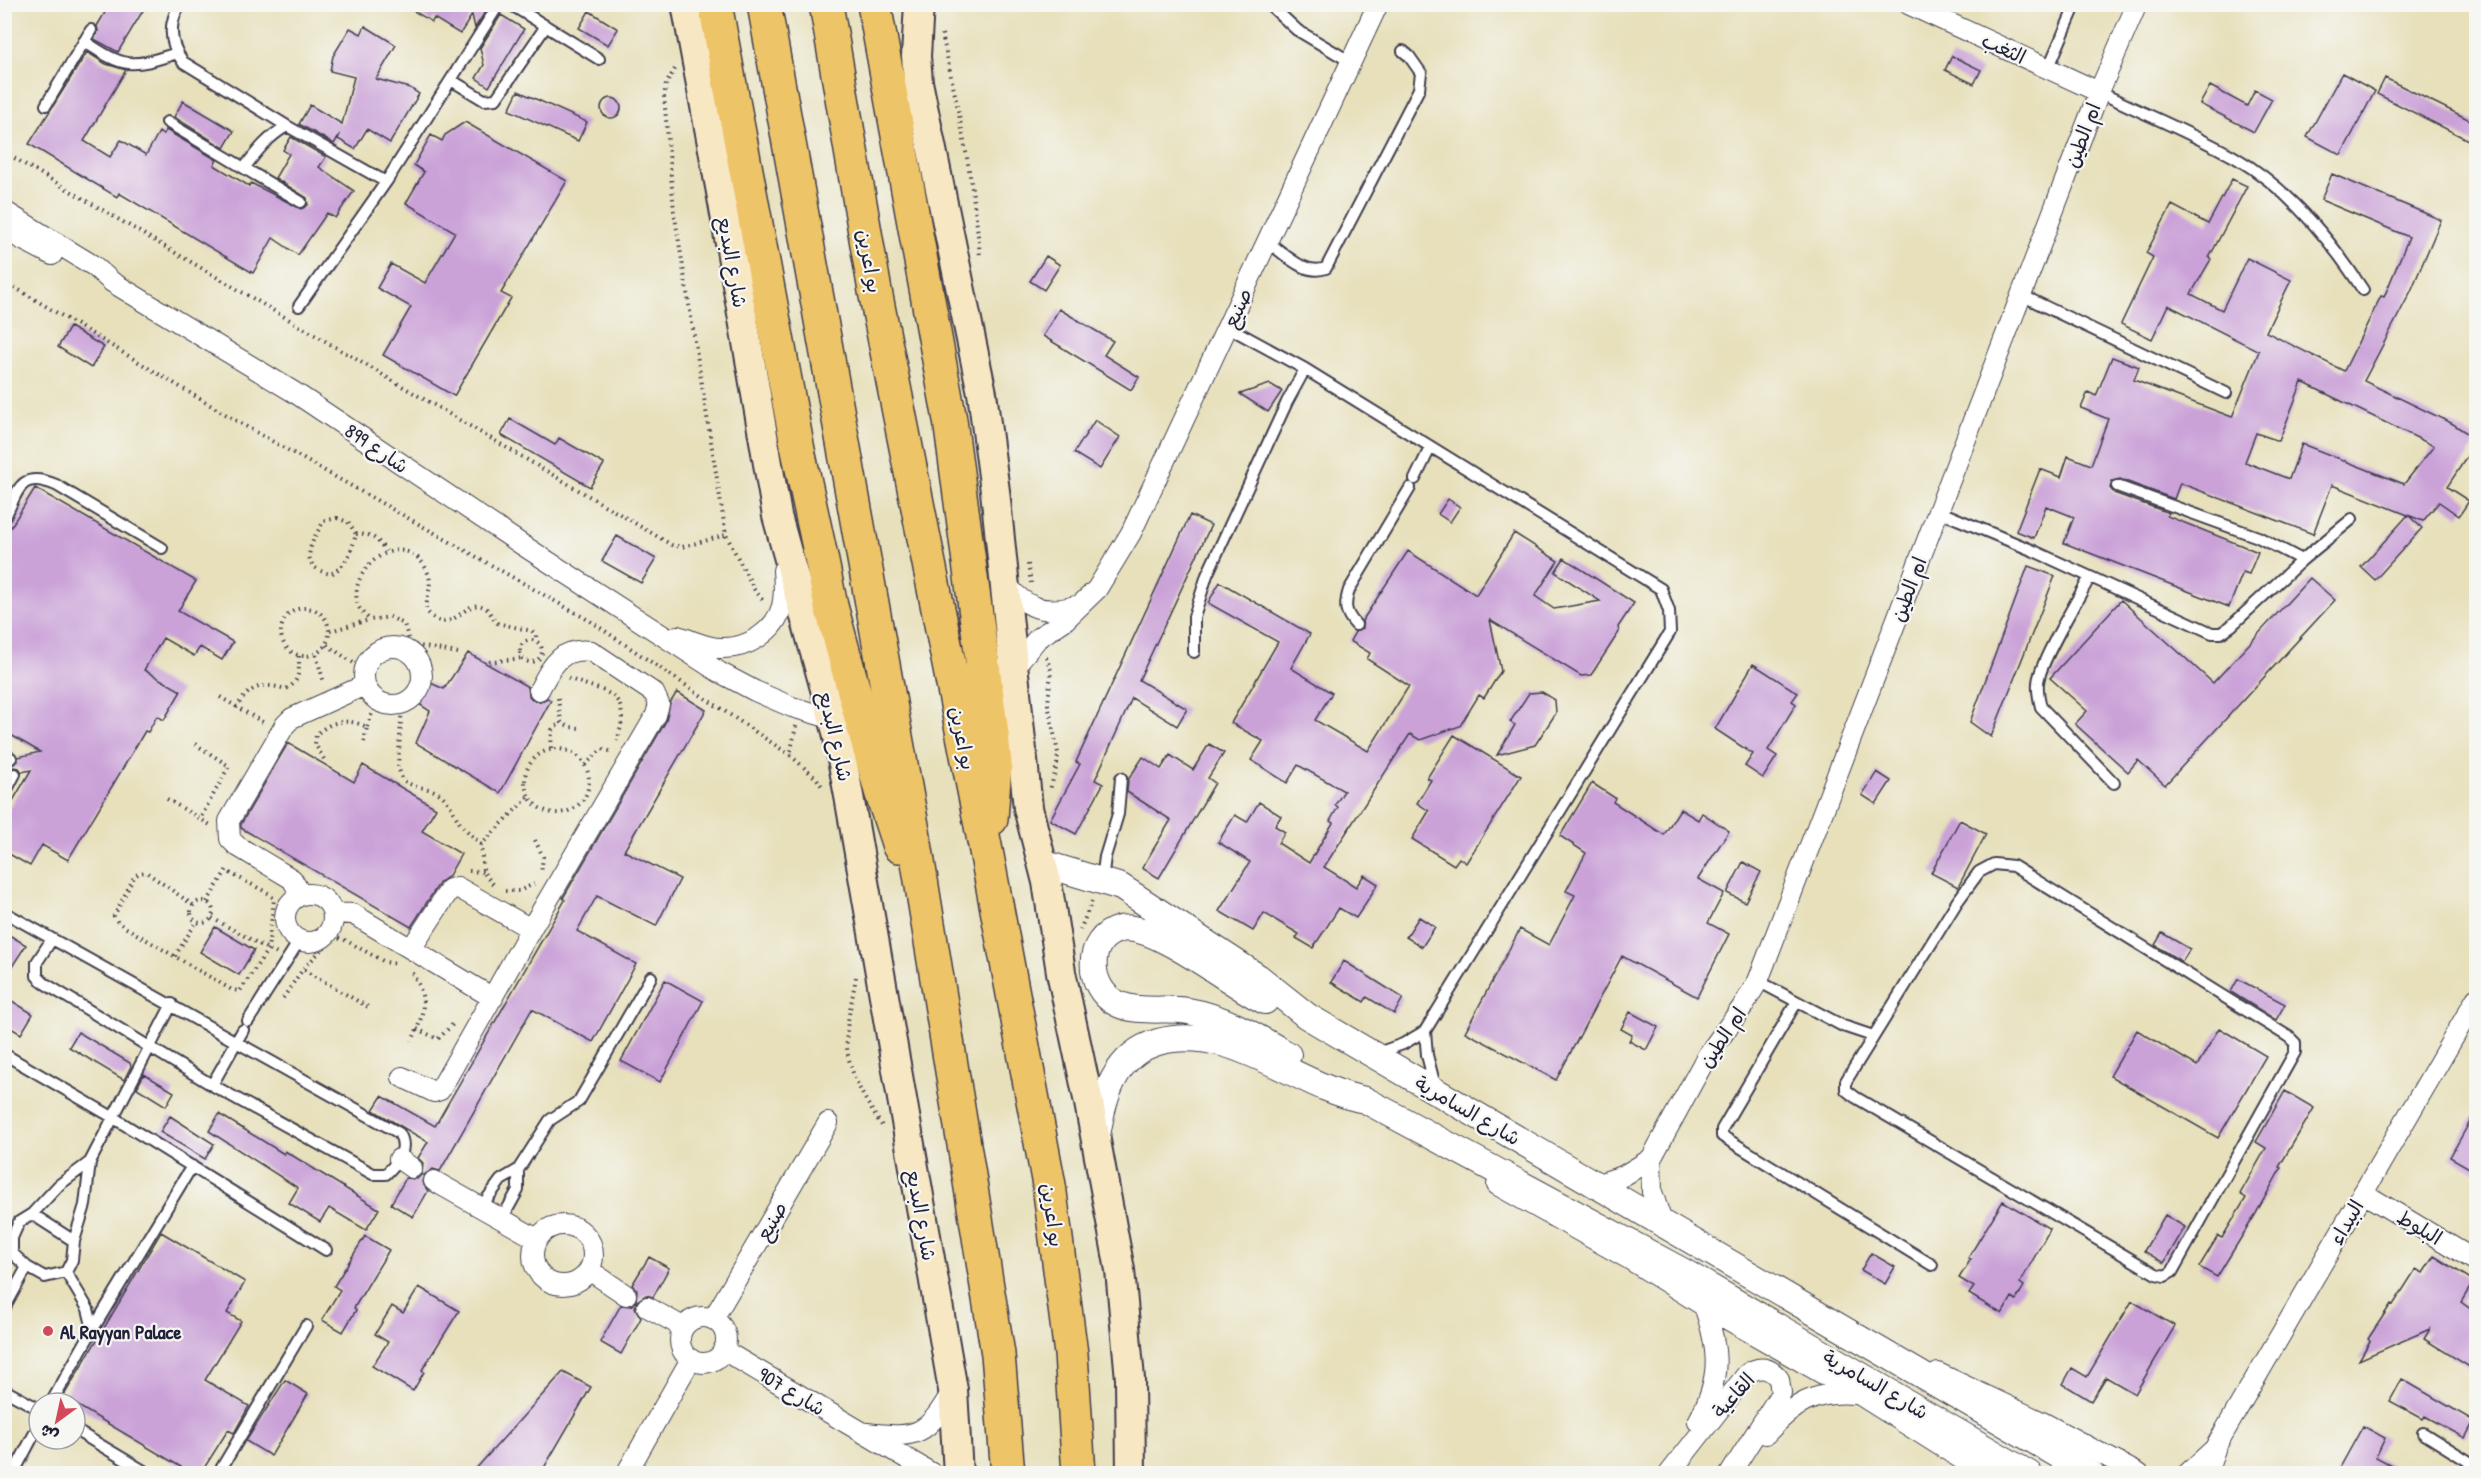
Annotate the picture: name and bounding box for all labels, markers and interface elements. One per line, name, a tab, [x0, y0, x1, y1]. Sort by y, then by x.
street label: الثغب	[1977, 26, 2031, 70]
street label: ام الطين	[2057, 99, 2109, 172]
street label: شارع البديع	[710, 214, 754, 310]
street label: بو اعرين	[851, 227, 889, 295]
street label: صنيع	[1216, 284, 1260, 333]
street label: شارع 899	[339, 417, 414, 480]
street label: ام الطين	[1883, 553, 1935, 626]
street label: شارع البديع	[811, 688, 860, 785]
street label: بو اعرين	[944, 704, 982, 772]
street label: ام الطين	[1692, 1001, 1754, 1074]
street label: شارع السامرية	[1410, 1069, 1526, 1152]
street label: شارع البديع	[899, 1167, 943, 1263]
street label: بو اعرين	[1035, 1181, 1071, 1249]
street label: البيداء	[2322, 1194, 2370, 1250]
street label: صنيع	[749, 1196, 795, 1247]
street label: البلوط	[2393, 1203, 2447, 1251]
place label: Al Rayyan Palace	[60, 1318, 181, 1346]
marker: Al Rayyan Palace	[41, 1324, 55, 1338]
street label: شارع السامرية	[1818, 1343, 1934, 1426]
street label: شارع 907	[753, 1360, 831, 1423]
street label: القاعية	[1706, 1367, 1760, 1423]
north arrow	[27, 1391, 87, 1451]
text: ش	[35, 1420, 62, 1448]

